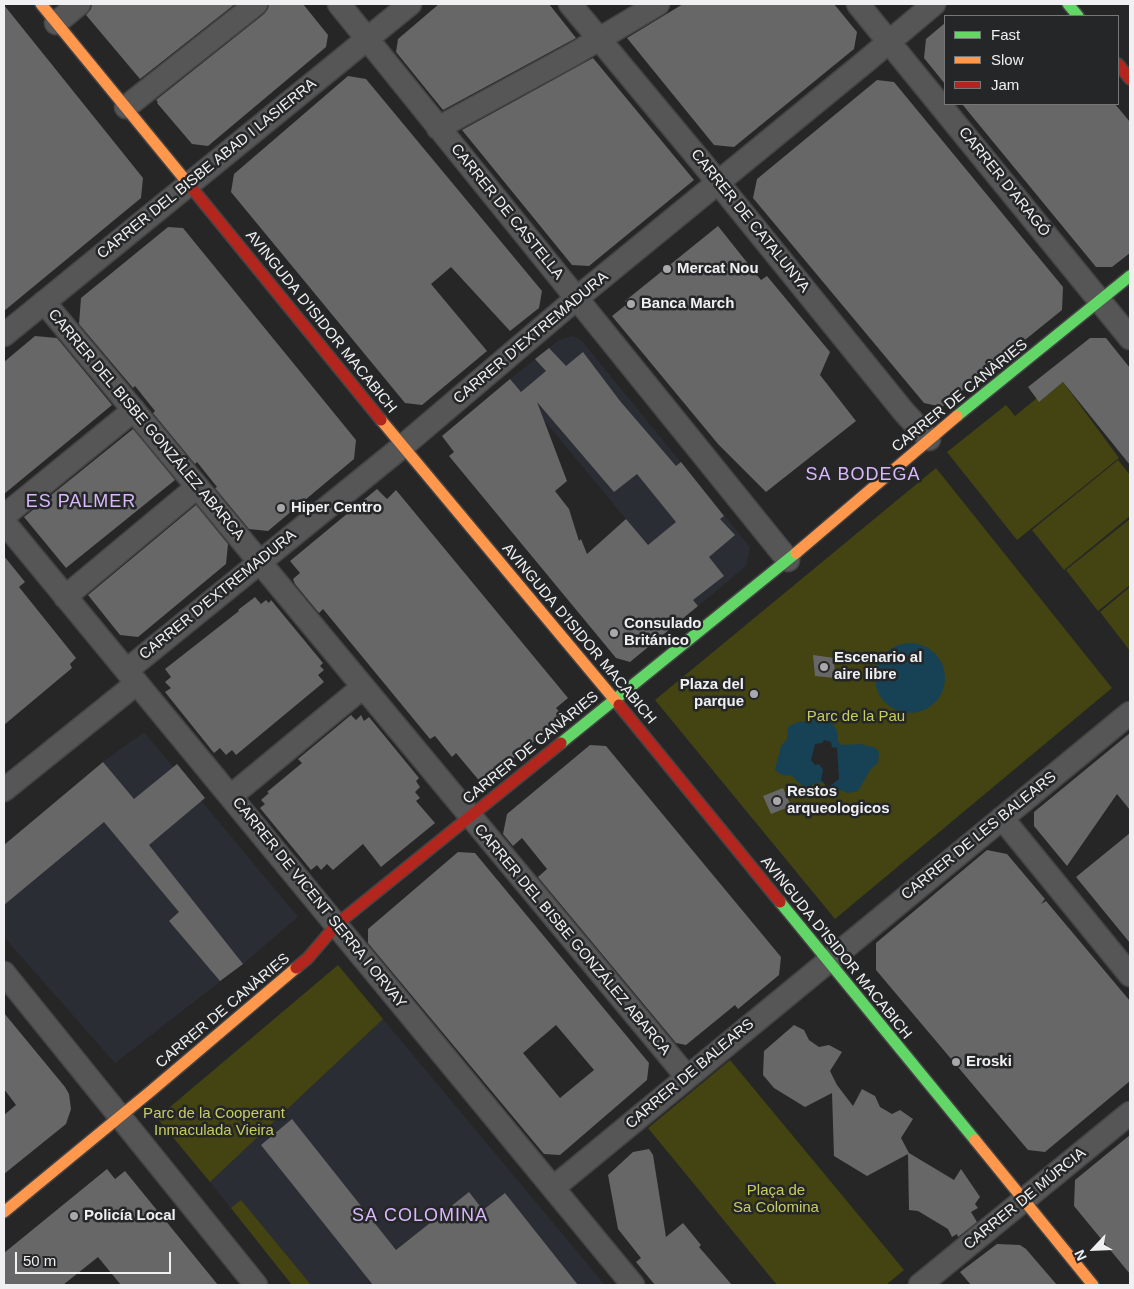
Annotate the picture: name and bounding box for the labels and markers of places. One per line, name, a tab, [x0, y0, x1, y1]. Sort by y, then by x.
place label: Mercat Nou	[677, 260, 759, 278]
marker: Mercat Nou	[661, 263, 673, 275]
place label: Banca March	[641, 295, 734, 313]
marker: Banca March	[625, 298, 637, 310]
place label: Hiper Centro	[291, 499, 382, 517]
marker: Hiper Centro	[275, 502, 287, 514]
place label: Consulado Británico	[624, 615, 701, 650]
marker: Consulado Británico	[608, 627, 620, 639]
place label: Escenario al aire libre	[834, 649, 922, 684]
marker: Escenario al aire libre	[818, 661, 830, 673]
place label: Plaza del parque	[680, 676, 744, 711]
marker: Plaza del parque	[748, 688, 760, 700]
place label: Restos arqueologicos	[787, 783, 890, 818]
marker: Restos arqueologicos	[771, 795, 783, 807]
place label: Eroski	[966, 1053, 1012, 1071]
marker: Eroski	[950, 1056, 962, 1068]
place label: Policía Local	[84, 1207, 176, 1225]
marker: Policía Local	[68, 1210, 80, 1222]

